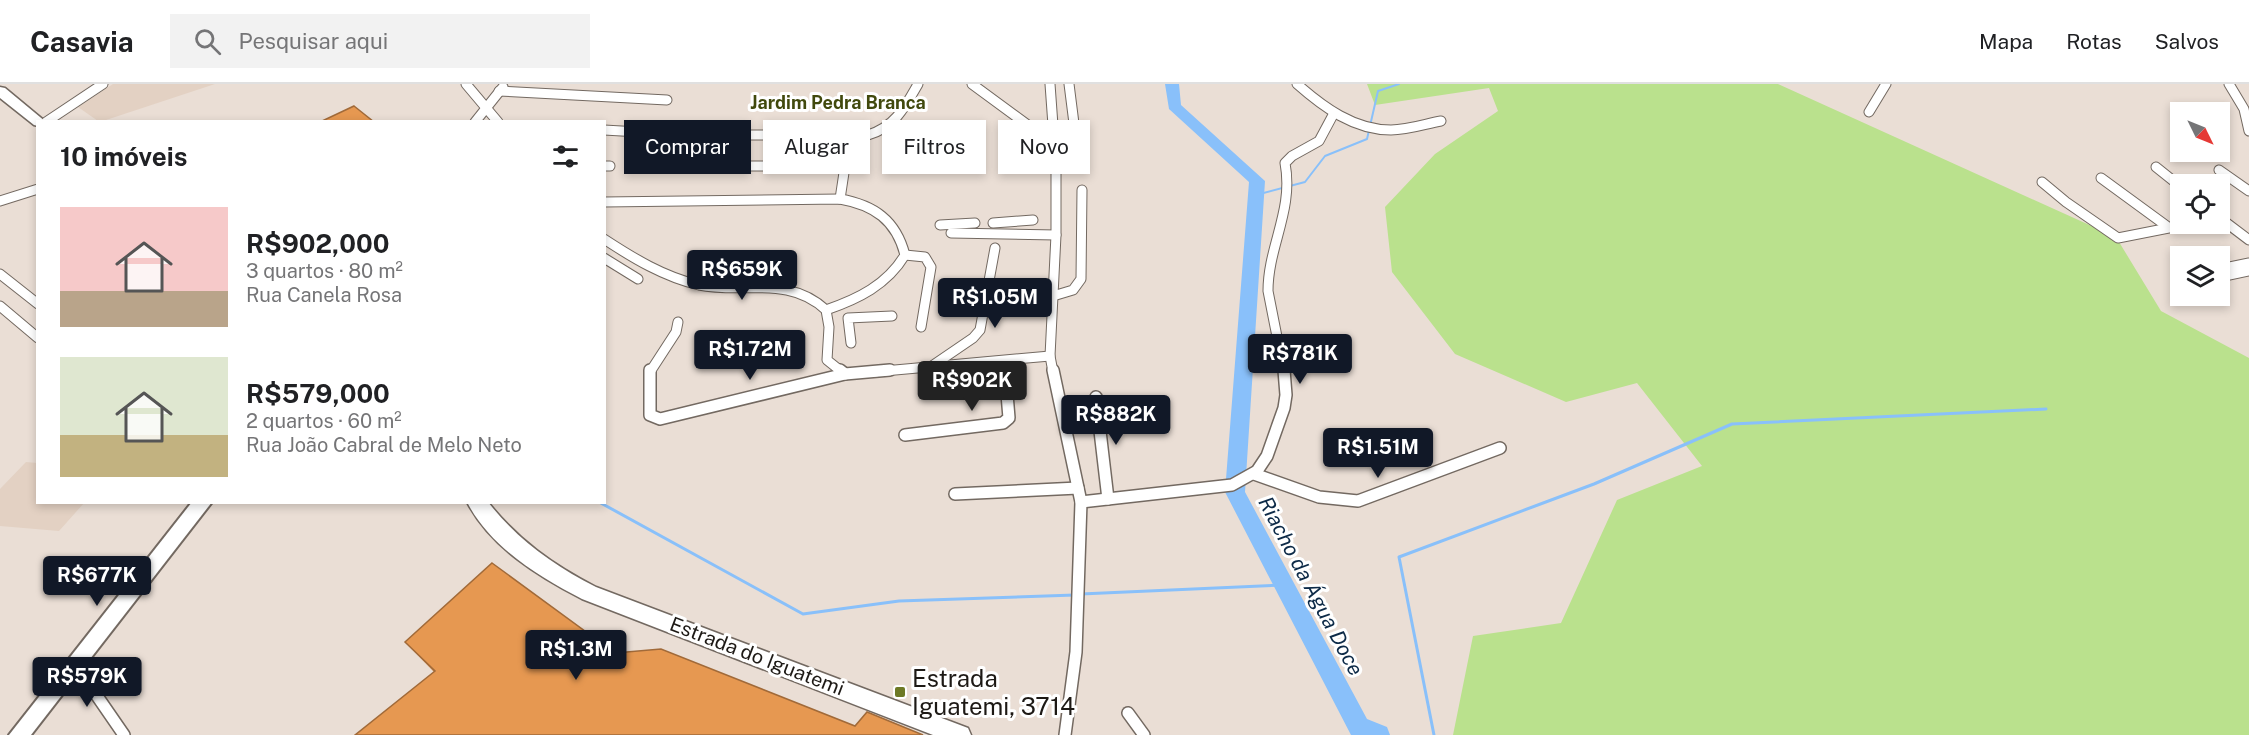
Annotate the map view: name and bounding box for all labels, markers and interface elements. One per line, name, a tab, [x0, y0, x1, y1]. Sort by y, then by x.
search box	[170, 14, 590, 68]
text: Casavia	[30, 25, 134, 58]
icon: search	[191, 25, 224, 58]
text: Pesquisar aqui	[239, 28, 388, 54]
text: Mapa	[1979, 29, 2033, 54]
text: Rotas	[2066, 29, 2122, 54]
text: Salvos	[2155, 29, 2219, 54]
district label: Jardim Pedra Branca	[750, 92, 926, 113]
north arrow	[2170, 102, 2230, 162]
map controls	[2170, 102, 2230, 306]
chip: Comprar	[624, 120, 751, 174]
chip: Alugar	[763, 120, 870, 174]
chip: Filtros	[882, 120, 986, 174]
chip: Novo	[998, 120, 1090, 174]
icon: filters	[549, 140, 582, 173]
text: 10 imóveis	[60, 141, 187, 172]
button: locate	[2170, 174, 2230, 234]
text: R$902,000	[246, 228, 389, 259]
icon: home	[108, 231, 180, 303]
button: layers	[2170, 246, 2230, 306]
pin: R$659K	[693, 250, 791, 301]
text: R$659K	[701, 257, 783, 281]
text: 3 quartos · 80 m²	[246, 259, 403, 283]
pin: R$1.05M	[940, 278, 1050, 329]
text: Rua Canela Rosa	[246, 283, 402, 307]
text: R$1.05M	[952, 285, 1038, 309]
pin: R$1.72M	[695, 330, 805, 381]
pin: R$781K	[1251, 334, 1349, 385]
text: R$1.72M	[708, 337, 792, 361]
text: R$781K	[1262, 341, 1338, 365]
pin: R$902K	[923, 361, 1021, 412]
text: R$902K	[932, 368, 1012, 392]
text: R$579,000	[246, 378, 390, 409]
icon: home	[108, 381, 180, 453]
pin: R$882K	[1067, 395, 1165, 446]
text: R$882K	[1075, 402, 1157, 426]
text: 2 quartos · 60 m²	[246, 409, 402, 433]
pin: R$1.51M	[1323, 428, 1433, 479]
text: Rua João Cabral de Melo Neto	[246, 433, 522, 457]
text: R$1.51M	[1337, 435, 1419, 459]
water label: Riacho da Água Doce	[1253, 492, 1369, 680]
pin: R$677K	[48, 556, 146, 607]
text: R$677K	[57, 563, 137, 587]
street label: Estrada do Iguatemi	[666, 612, 848, 700]
pin: R$1.3M	[527, 630, 625, 681]
text: R$1.3M	[539, 637, 613, 661]
pin: R$579K	[38, 657, 136, 708]
text: R$579K	[47, 664, 127, 688]
place label: Estrada Iguatemi, 3714	[912, 664, 1075, 720]
marker: Estrada Iguatemi, 3714	[893, 685, 907, 699]

